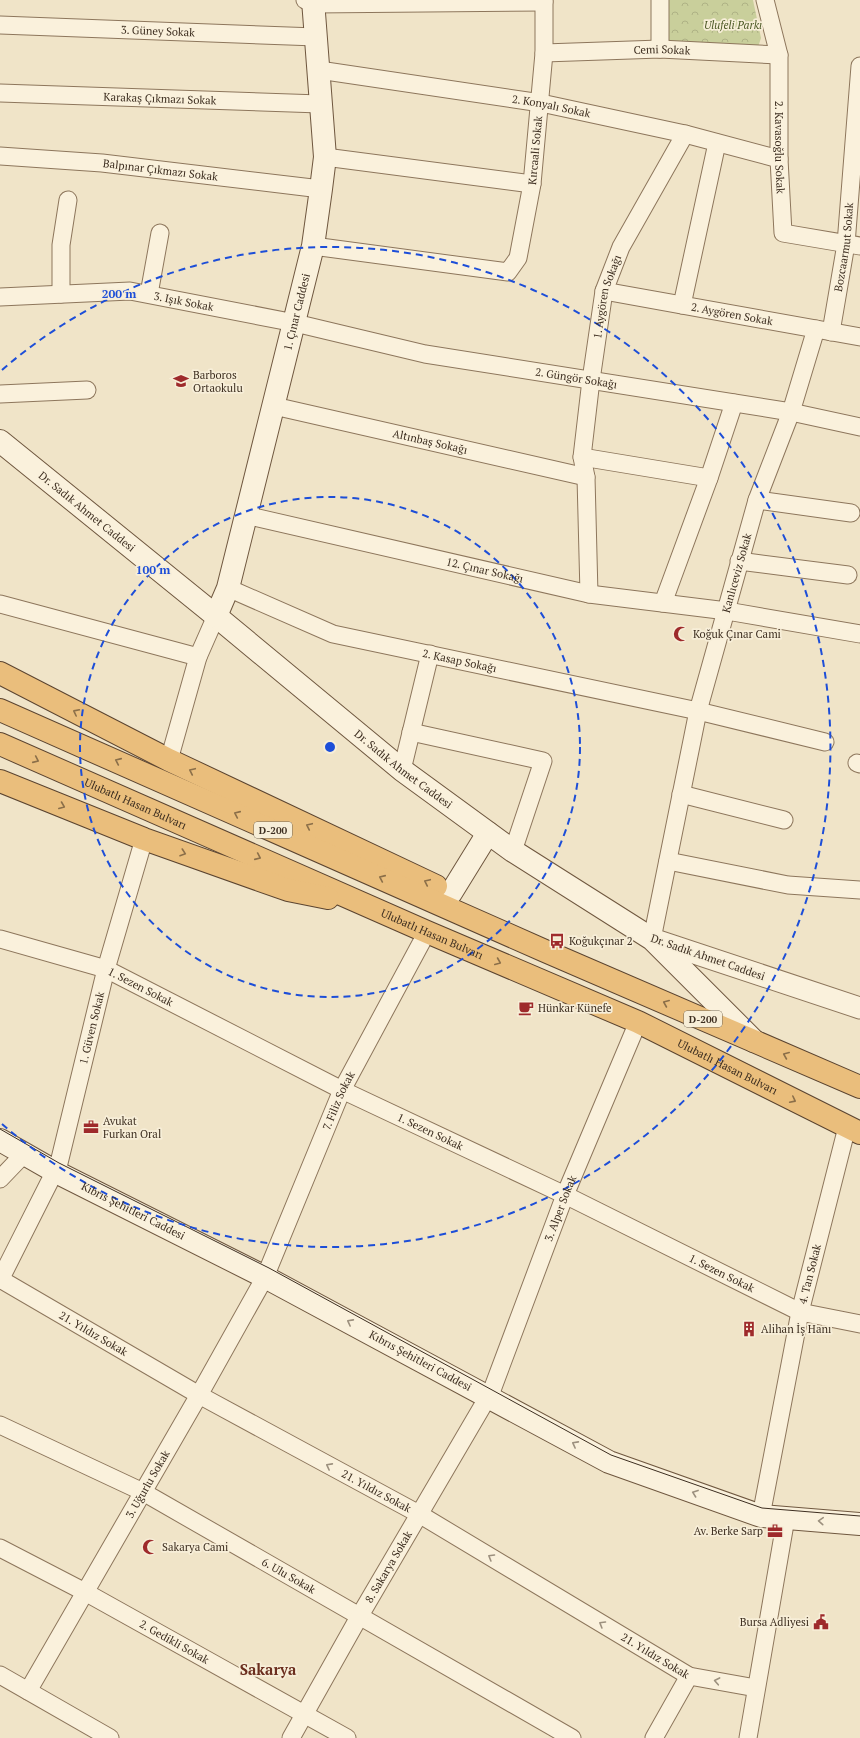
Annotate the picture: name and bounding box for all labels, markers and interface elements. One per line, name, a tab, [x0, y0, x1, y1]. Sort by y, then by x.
park label: Ulufeli Parkı	[704, 18, 762, 32]
street label: 3. Güney Sokak	[121, 23, 196, 39]
street label: Cemi Sokak	[633, 42, 691, 58]
street label: Karakaş Çıkmazı Sokak	[103, 90, 217, 107]
street label: 2. Konyalı Sokak	[511, 92, 592, 121]
street label: 2. Kavasoğlu Sokak	[772, 101, 788, 194]
street label: Kırcaali Sokak	[525, 115, 545, 185]
street label: Balpınar Çıkmazı Sokak	[102, 156, 219, 184]
street label: Bozcaarmut Sokak	[831, 202, 856, 293]
street label: 1. Aygören Sokağı	[590, 253, 624, 340]
street label: 1. Çınar Caddesi	[280, 272, 313, 352]
text: 200 m	[102, 286, 136, 301]
street label: 3. Işık Sokak	[153, 289, 215, 314]
street label: 2. Aygören Sokak	[690, 300, 774, 328]
street label: 2. Güngör Sokağı	[534, 365, 618, 391]
place label: Barboros Ortaokulu	[193, 368, 243, 395]
school or university icon: Barboros Ortaokulu	[172, 372, 190, 390]
street label: Altınbaş Sokağı	[391, 426, 469, 457]
street label: Dr. Sadık Ahmet Caddesi	[36, 468, 138, 555]
street label: Kanlıceviz Sokak	[719, 531, 754, 614]
street label: 12. Çınar Sokağı	[445, 554, 525, 586]
text: 100 m	[136, 562, 170, 577]
mosque icon: Koğuk Çınar Cami	[672, 625, 690, 643]
place label: Koğuk Çınar Cami	[693, 627, 781, 641]
street label: 2. Kasap Sokağı	[421, 646, 498, 675]
one-way arrow	[73, 709, 80, 717]
street label: Dr. Sadık Ahmet Caddesi	[352, 727, 455, 811]
centre of rings	[323, 740, 337, 754]
one-way arrow	[31, 755, 39, 763]
one-way arrow	[115, 758, 122, 766]
one-way arrow	[189, 768, 196, 776]
street label: Ulubatlı Hasan Bulvarı	[82, 775, 189, 832]
one-way arrow	[59, 801, 66, 809]
one-way arrow	[234, 811, 242, 819]
road number: D-200	[254, 822, 292, 838]
one-way arrow	[306, 823, 314, 831]
one-way arrow	[180, 848, 187, 856]
one-way arrow	[253, 852, 261, 860]
one-way arrow	[378, 875, 386, 883]
one-way arrow	[424, 879, 431, 887]
street label: Ulubatlı Hasan Bulvarı	[379, 906, 485, 962]
street label: Dr. Sadık Ahmet Caddesi	[649, 931, 767, 983]
bus stop icon: Koğukçınar 2	[548, 932, 566, 950]
place label: Koğukçınar 2	[569, 934, 633, 948]
one-way arrow	[495, 958, 502, 966]
street label: 1. Sezen Sokak	[106, 964, 176, 1009]
street label: 1. Güven Sokak	[76, 990, 107, 1066]
cafe icon: Hünkar Künefe	[517, 999, 535, 1017]
one-way arrow	[663, 1000, 671, 1008]
place label: Hünkar Künefe	[538, 1001, 612, 1015]
road number: D-200	[684, 1011, 722, 1027]
street label: Ulubatlı Hasan Bulvarı	[675, 1036, 780, 1098]
one-way arrow	[782, 1051, 789, 1059]
street label: 7. Filiz Sokak	[319, 1069, 358, 1132]
one-way arrow	[789, 1096, 797, 1103]
street label: 1. Sezen Sokak	[395, 1110, 466, 1153]
place label: Avukat Furkan Oral	[103, 1114, 161, 1141]
office icon: Avukat Furkan Oral	[82, 1118, 100, 1136]
street label: 3. Alper Sokak	[541, 1173, 580, 1243]
street label: Kıbrıs Şehitleri Caddesi	[79, 1179, 188, 1243]
street label: 4. Tan Sokak	[795, 1242, 824, 1305]
street label: 1. Sezen Sokak	[687, 1251, 757, 1295]
street label: 21. Yıldız Sokak	[56, 1308, 130, 1359]
one-way arrow	[347, 1320, 354, 1327]
building icon: Alihan İş Hanı	[740, 1320, 758, 1338]
place label: Alihan İş Hanı	[761, 1322, 831, 1336]
street label: Kıbrıs Şehitleri Caddesi	[367, 1327, 474, 1394]
one-way arrow	[572, 1441, 579, 1448]
street label: 3. Uğurlu Sokak	[122, 1447, 173, 1521]
one-way arrow	[326, 1463, 333, 1470]
street label: 21. Yıldız Sokak	[339, 1466, 414, 1516]
one-way arrow	[692, 1489, 699, 1497]
one-way arrow	[818, 1516, 824, 1525]
office icon: Av. Berke Sarp	[766, 1522, 784, 1540]
place label: Av. Berke Sarp	[694, 1524, 763, 1538]
street label: 8. Sakarya Sokak	[362, 1528, 415, 1605]
mosque icon: Sakarya Cami	[141, 1538, 159, 1556]
place label: Sakarya Cami	[162, 1540, 228, 1554]
street label: 6. Ulu Sokak	[259, 1555, 319, 1597]
one-way arrow	[488, 1555, 495, 1562]
public building icon: Bursa Adliyesi	[812, 1613, 830, 1631]
place label: Bursa Adliyesi	[740, 1615, 809, 1629]
street label: 2. Gedikli Sokak	[137, 1617, 212, 1667]
one-way arrow	[599, 1621, 606, 1629]
street label: 21. Yıldız Sokak	[619, 1630, 692, 1682]
district label: Sakarya	[240, 1659, 297, 1679]
one-way arrow	[714, 1678, 721, 1686]

